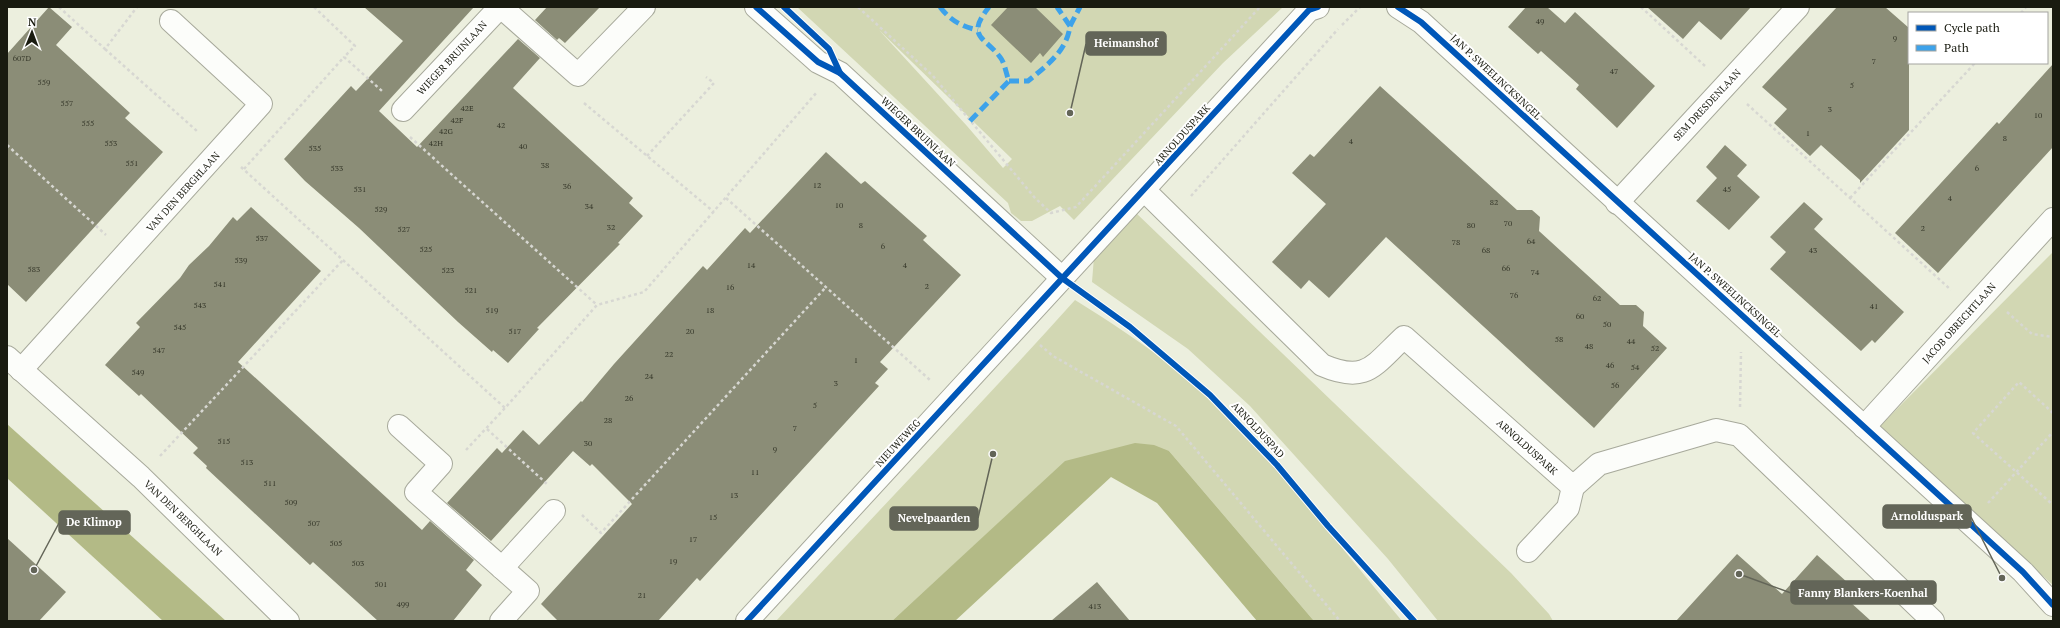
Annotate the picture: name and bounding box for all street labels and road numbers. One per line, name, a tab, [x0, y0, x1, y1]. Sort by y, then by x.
street label: WIEGER BRUINLAAN	[414, 18, 490, 98]
street label: JAN P. SWEELINCKSINGEL	[1448, 31, 1545, 123]
street label: SEM DRESDENLAAN	[1670, 66, 1744, 144]
street label: WIEGER BRUINLAAN	[878, 94, 958, 170]
street label: ARNOLDUSPARK	[1151, 101, 1213, 168]
street label: VAN DEN BERGHLAAN	[143, 149, 223, 235]
street label: JAN P. SWEELINCKSINGEL	[1686, 250, 1784, 340]
street label: JACOB OBRECHTLAAN	[1919, 280, 1999, 366]
street label: ARNOLDUSPAD	[1229, 399, 1287, 461]
street label: NIEUWEWEG	[873, 416, 923, 470]
street label: ARNOLDUSPARK	[1494, 416, 1561, 478]
street label: VAN DEN BERGHLAAN	[141, 477, 225, 559]

